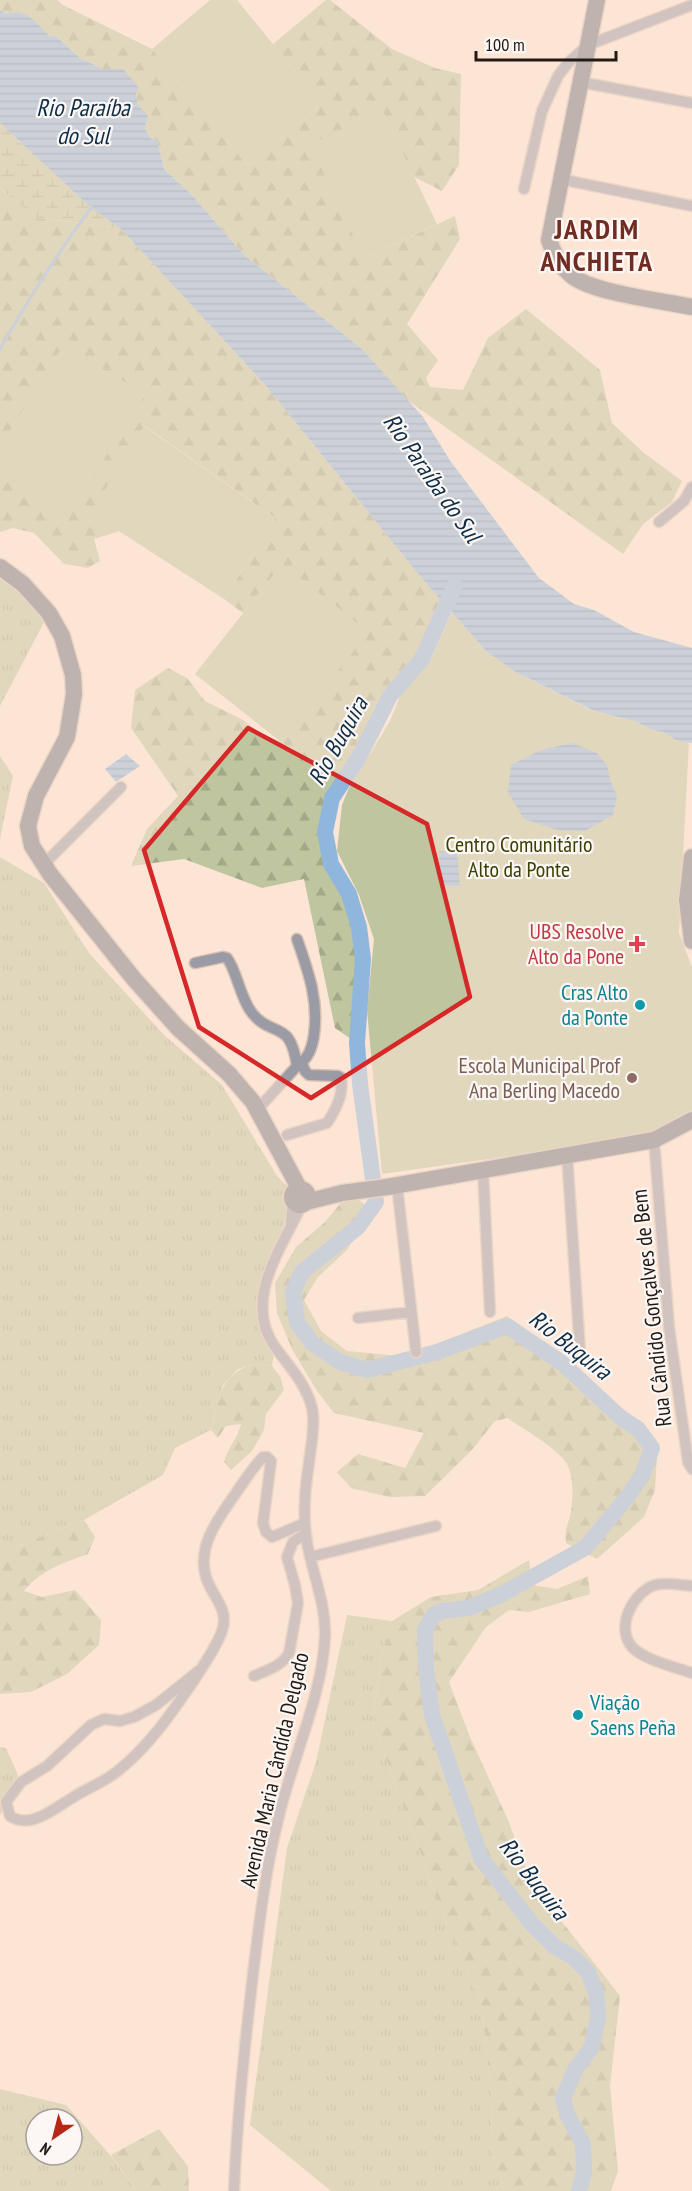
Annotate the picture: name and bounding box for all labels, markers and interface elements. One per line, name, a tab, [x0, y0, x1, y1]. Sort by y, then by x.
scale bar	[476, 24, 616, 62]
text: 100 m	[485, 33, 525, 56]
water label: Rio Paraíba do Sul	[36, 92, 131, 151]
district label: JARDIM ANCHIETA	[539, 210, 654, 279]
water label: Rio Paraíba do Sul	[377, 407, 490, 550]
water label: Rio Buquira	[301, 690, 375, 790]
park label: Centro Comunitário Alto da Ponte	[446, 830, 592, 883]
place label: UBS Resolve Alto da Pone	[528, 917, 624, 970]
marker: UBS Resolve Alto da Pone	[628, 935, 646, 953]
place label: Cras Alto da Ponte	[561, 978, 628, 1031]
marker: Cras Alto da Ponte	[633, 998, 647, 1012]
place label: Escola Municipal Prof Ana Berling Macedo	[459, 1051, 621, 1104]
marker: Escola Municipal Prof Ana Berling Macedo	[625, 1071, 639, 1085]
street label: Rua Cândido Gonçalves de Bem	[625, 1188, 677, 1428]
water label: Rio Buquira	[523, 1303, 619, 1387]
street label: Avenida Maria Cândida Delgado	[233, 1650, 315, 1890]
place label: Viação Saens Peña	[589, 1688, 676, 1741]
marker: Viação Saens Peña	[571, 1708, 585, 1722]
water label: Rio Buquira	[493, 1831, 577, 1927]
north arrow	[24, 2107, 84, 2167]
text: N	[36, 2139, 55, 2160]

